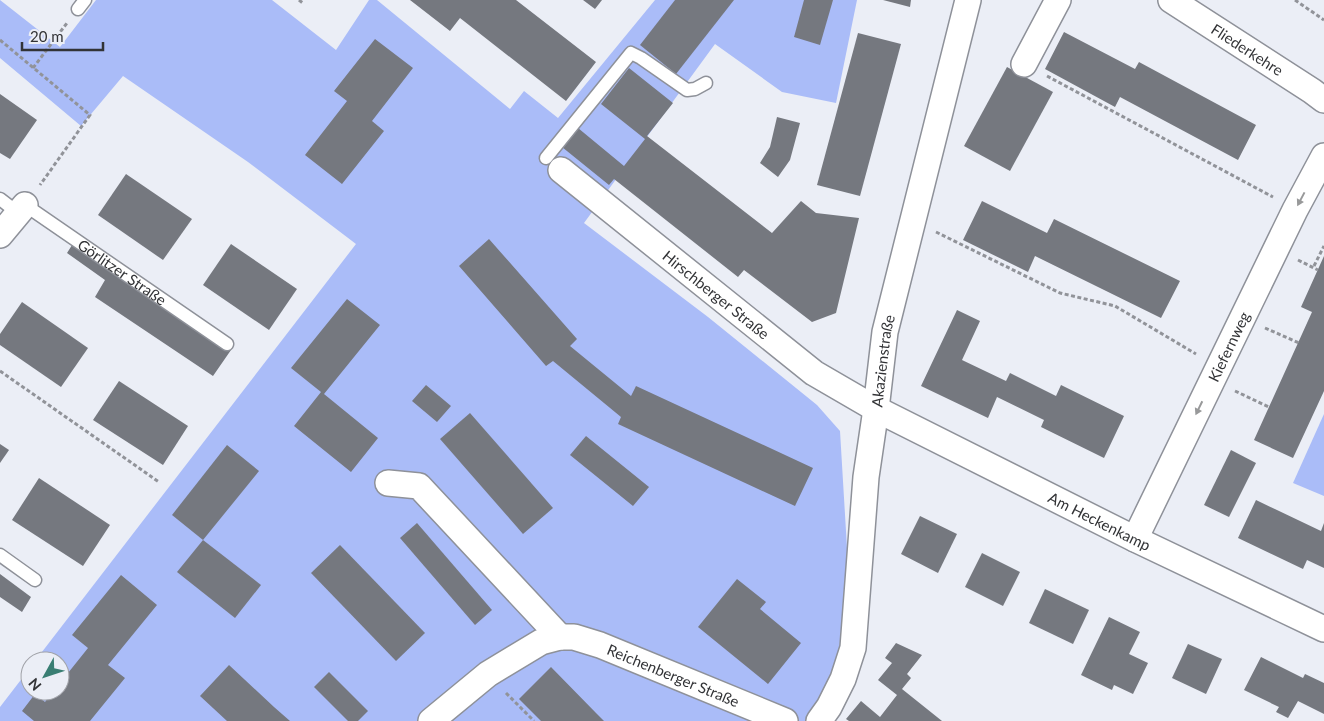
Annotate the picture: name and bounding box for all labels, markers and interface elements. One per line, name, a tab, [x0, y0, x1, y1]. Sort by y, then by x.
scale bar	[22, 20, 104, 52]
street label: Fliederkehre	[1208, 20, 1287, 79]
text: 20 m	[30, 27, 64, 45]
one-way arrow	[1297, 192, 1305, 206]
street label: Görlitzer Straße	[74, 235, 170, 309]
street label: Hirschberger Straße	[659, 246, 773, 343]
street label: Kiefernweg	[1204, 308, 1253, 384]
street label: Akazienstraße	[867, 312, 898, 408]
one-way arrow	[1195, 401, 1203, 415]
street label: Am Heckenkamp	[1045, 488, 1153, 554]
street label: Reichenberger Straße	[605, 640, 742, 710]
north arrow	[20, 651, 70, 701]
text: N	[25, 675, 45, 694]

